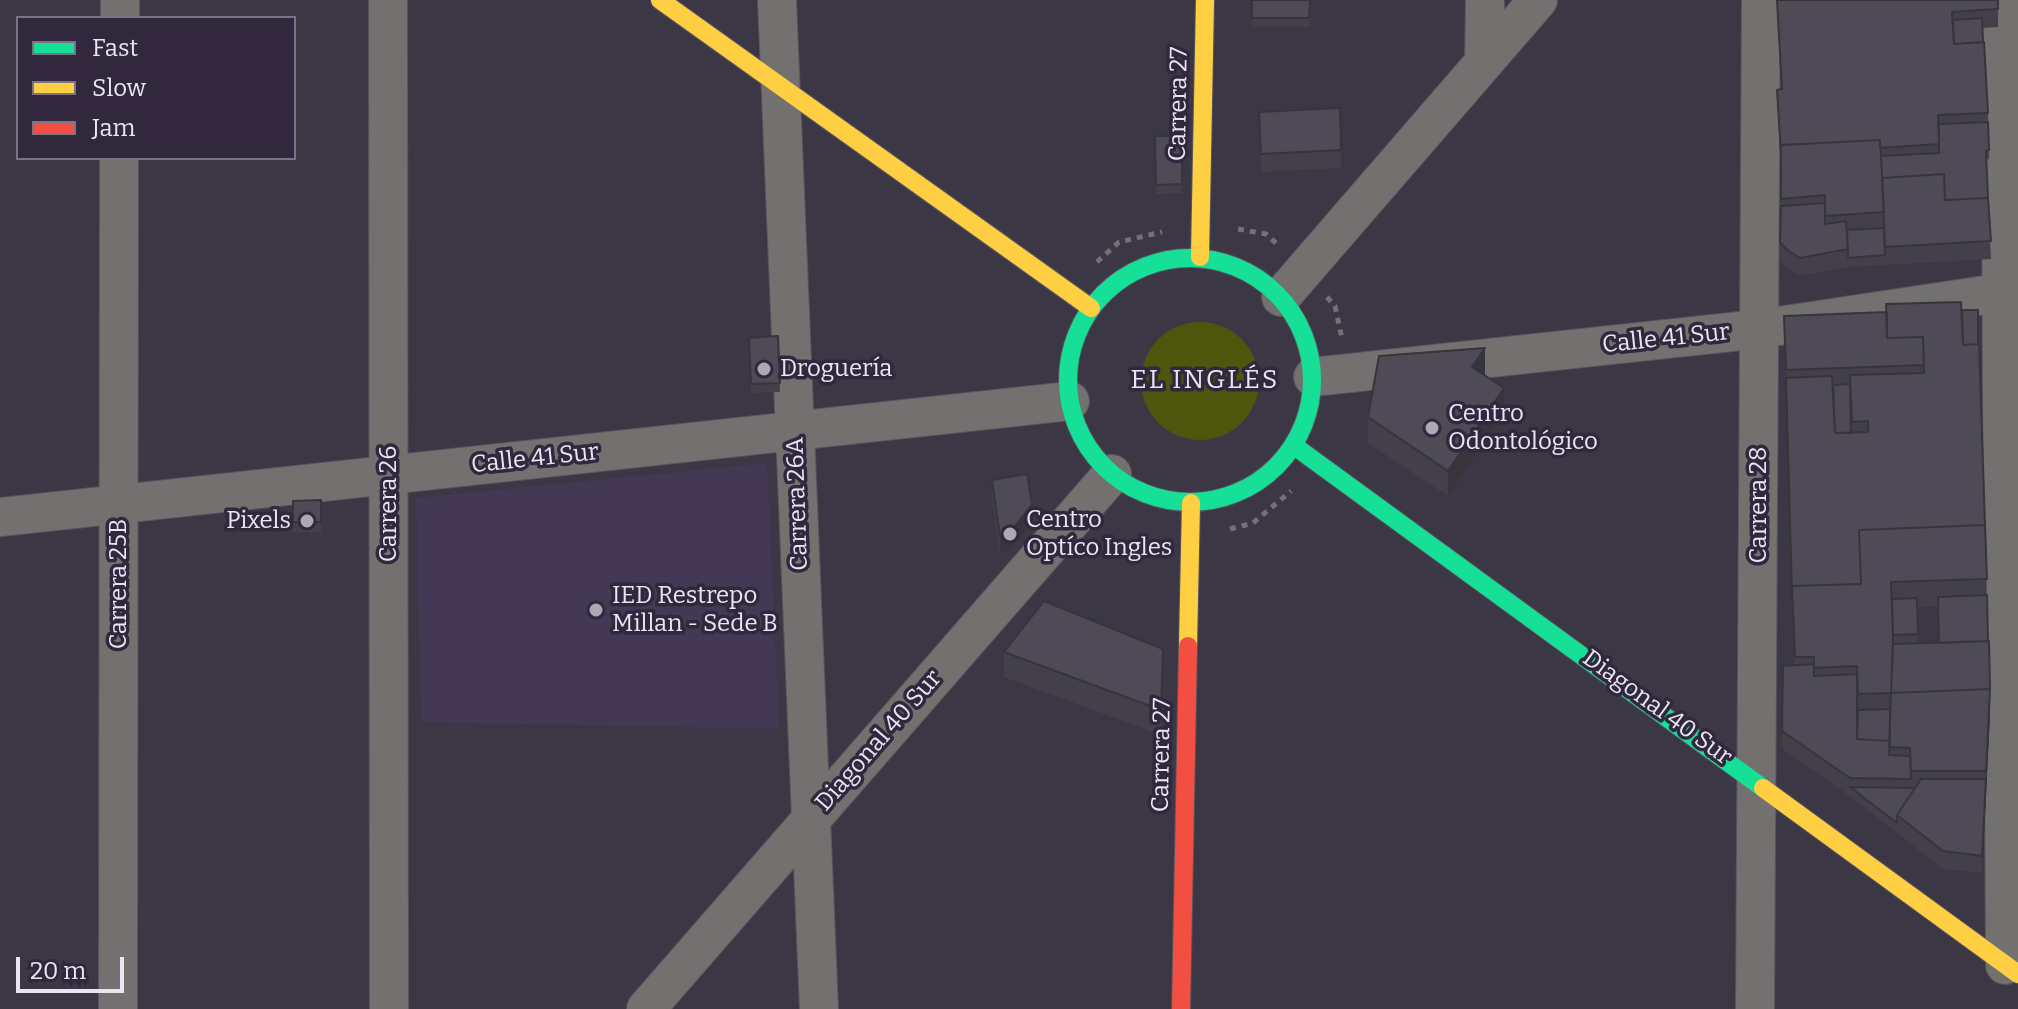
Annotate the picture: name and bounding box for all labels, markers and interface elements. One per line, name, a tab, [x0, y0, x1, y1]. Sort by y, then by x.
legend	[16, 16, 296, 160]
text: Fast	[92, 34, 138, 62]
street label: Carrera 27	[1164, 47, 1194, 161]
text: Slow	[92, 74, 146, 102]
text: Jam	[92, 114, 135, 142]
street label: Calle 41 Sur	[1601, 318, 1731, 360]
place label: Droguería	[780, 355, 892, 383]
marker: Droguería	[755, 360, 773, 378]
district label: EL INGLÉS	[1131, 365, 1279, 397]
place label: Centro Odontológico	[1448, 400, 1598, 456]
marker: Centro Odontológico	[1423, 419, 1441, 437]
street label: Carrera 26A	[781, 437, 815, 571]
street label: Calle 41 Sur	[470, 438, 600, 480]
street label: Carrera 26	[375, 446, 403, 562]
street label: Carrera 28	[1745, 447, 1773, 563]
place label: Centro Optíco Ingles	[1026, 506, 1172, 562]
place label: Pixels	[226, 507, 291, 535]
marker: Pixels	[298, 512, 316, 530]
street label: Carrera 25B	[105, 519, 133, 649]
marker: Centro Optíco Ingles	[1001, 525, 1019, 543]
place label: IED Restrepo Millan - Sede B	[612, 582, 778, 638]
marker: IED Restrepo Millan - Sede B	[587, 601, 605, 619]
street label: Diagonal 40 Sur	[1577, 644, 1737, 772]
street label: Diagonal 40 Sur	[810, 665, 948, 817]
street label: Carrera 27	[1147, 698, 1177, 812]
scale bar	[20, 941, 128, 991]
text: 20 m	[30, 957, 86, 985]

